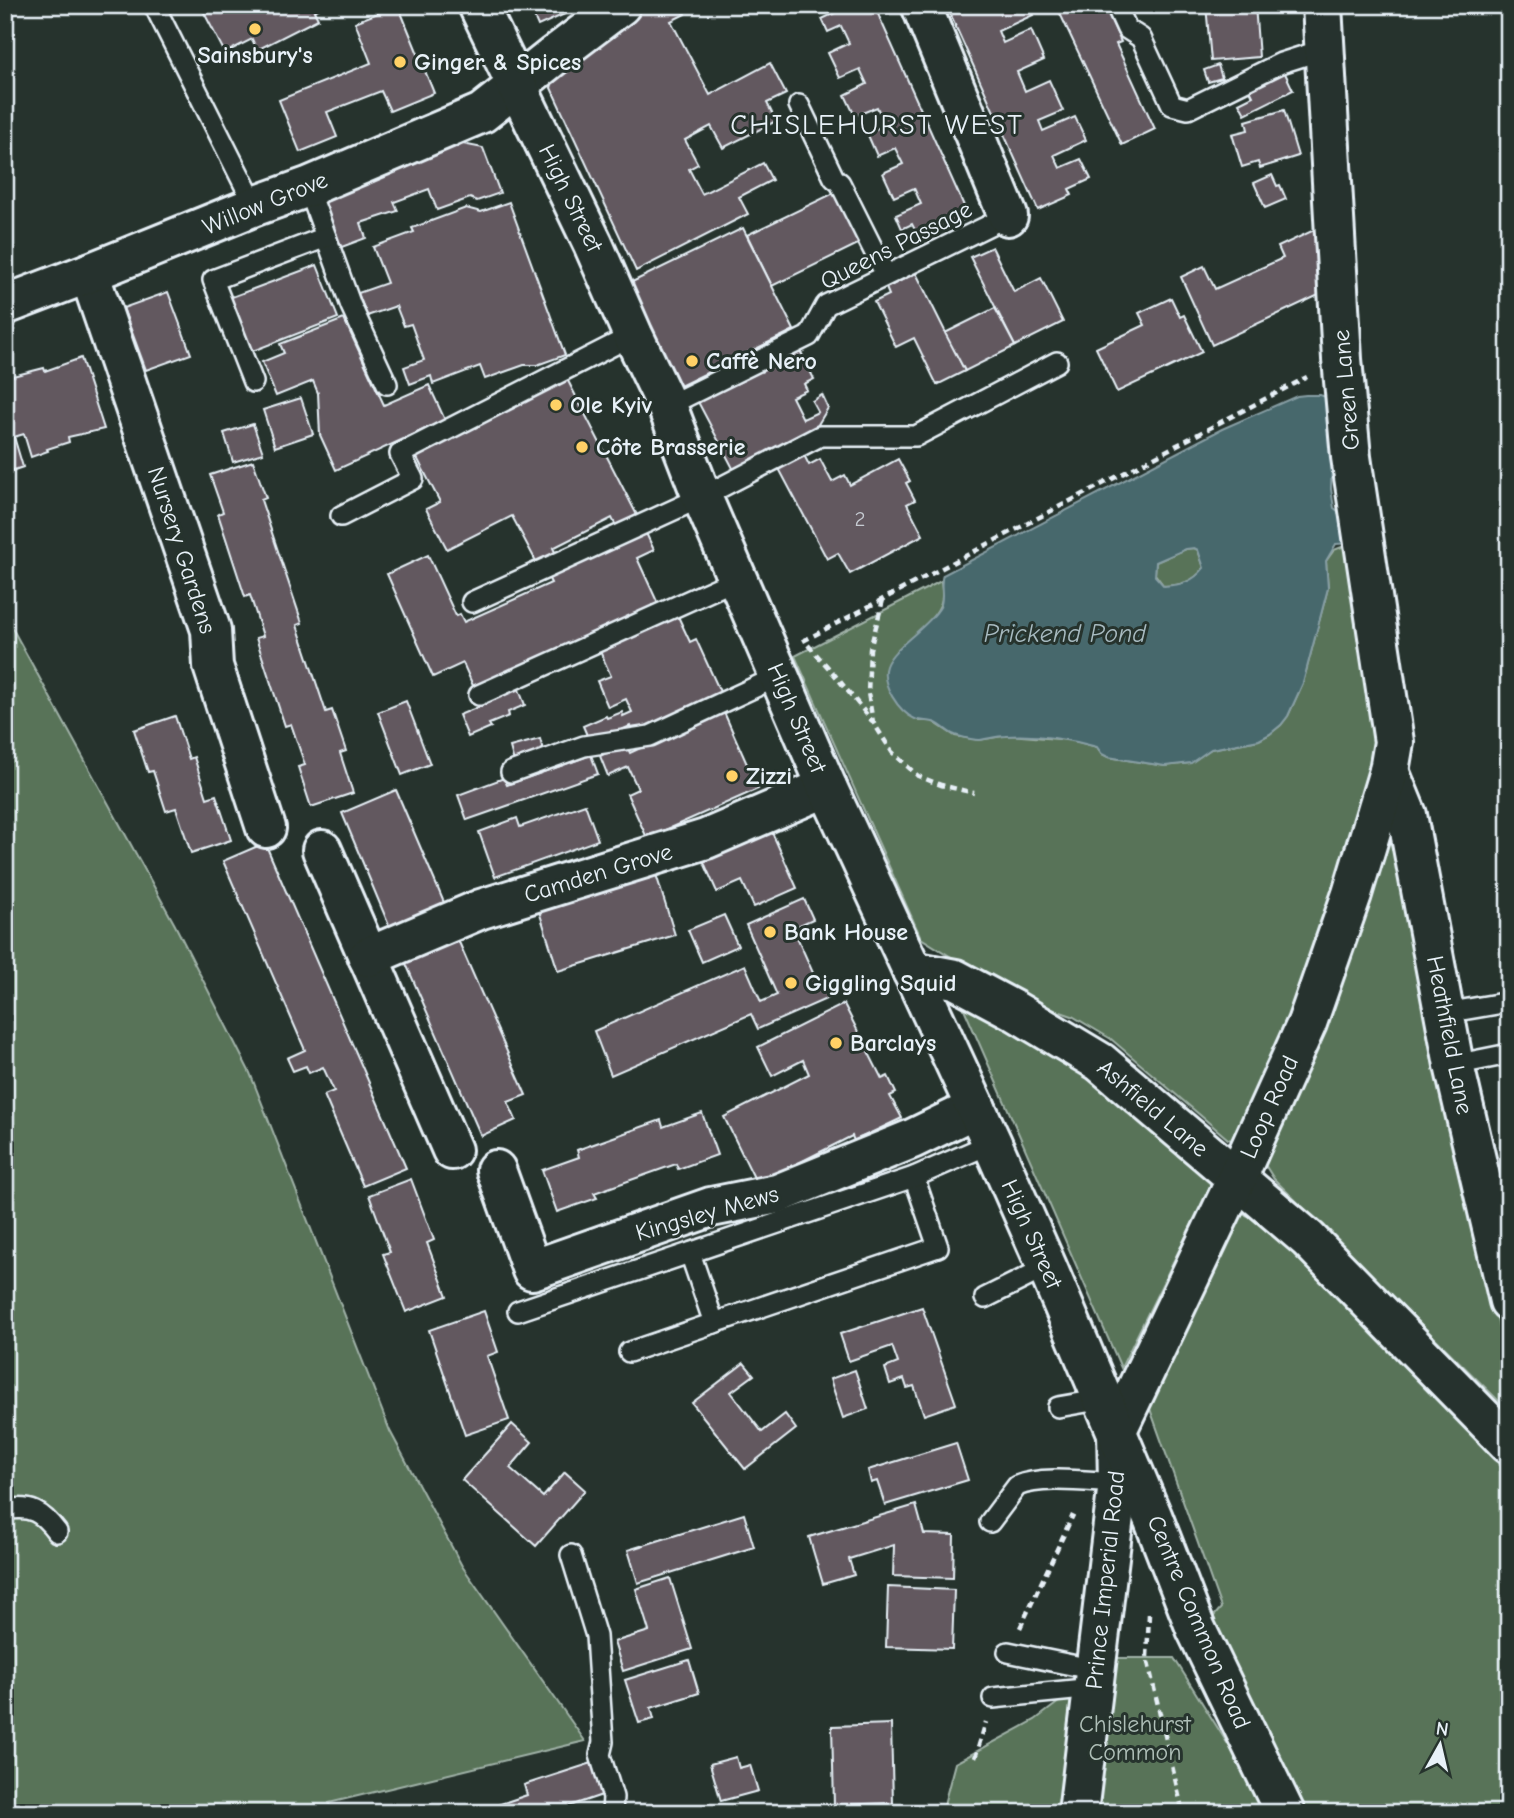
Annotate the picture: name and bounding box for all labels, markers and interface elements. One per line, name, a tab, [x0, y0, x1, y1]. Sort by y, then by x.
marker: Sainsbury's	[247, 21, 263, 37]
place label: Sainsbury's	[197, 41, 313, 69]
place label: Ginger & Spices	[414, 48, 581, 76]
marker: Ginger & Spices	[392, 54, 408, 70]
district label: CHISLEHURST WEST	[730, 109, 1024, 141]
street label: High Street	[533, 140, 610, 258]
street label: Willow Grove	[199, 165, 331, 241]
street label: Queens Passage	[816, 195, 976, 295]
street label: Green Lane	[1327, 329, 1365, 451]
place label: Caffè Nero	[706, 347, 817, 375]
marker: Caffè Nero	[684, 353, 700, 369]
place label: Ole Kyiv	[570, 391, 653, 419]
marker: Ole Kyiv	[548, 397, 564, 413]
place label: Côte Brasserie	[596, 433, 746, 461]
marker: Côte Brasserie	[574, 439, 590, 455]
street label: Nursery Gardens	[142, 463, 222, 637]
house number: 2	[855, 507, 865, 531]
water label: Prickend Pond	[984, 619, 1147, 649]
street label: High Street	[761, 659, 833, 778]
place label: Zizzi	[746, 762, 792, 790]
marker: Zizzi	[724, 768, 740, 784]
street label: Camden Grove	[521, 837, 675, 909]
place label: Bank House	[784, 918, 908, 946]
marker: Bank House	[762, 924, 778, 940]
street label: Heathfield Lane	[1421, 953, 1479, 1117]
place label: Giggling Squid	[805, 969, 956, 997]
marker: Giggling Squid	[783, 975, 799, 991]
place label: Barclays	[850, 1029, 936, 1057]
marker: Barclays	[828, 1035, 844, 1051]
street label: Loop Road	[1234, 1051, 1304, 1163]
street label: Ashfield Lane	[1092, 1053, 1214, 1163]
street label: High Street	[996, 1175, 1069, 1294]
street label: Kingsley Mews	[632, 1179, 782, 1247]
street label: Prince Imperial Road	[1080, 1469, 1130, 1691]
street label: Centre Common Road	[1141, 1511, 1257, 1733]
park label: Chislehurst Common	[1079, 1710, 1192, 1766]
north arrow	[1406, 1710, 1476, 1780]
text: N	[1435, 1717, 1450, 1741]

